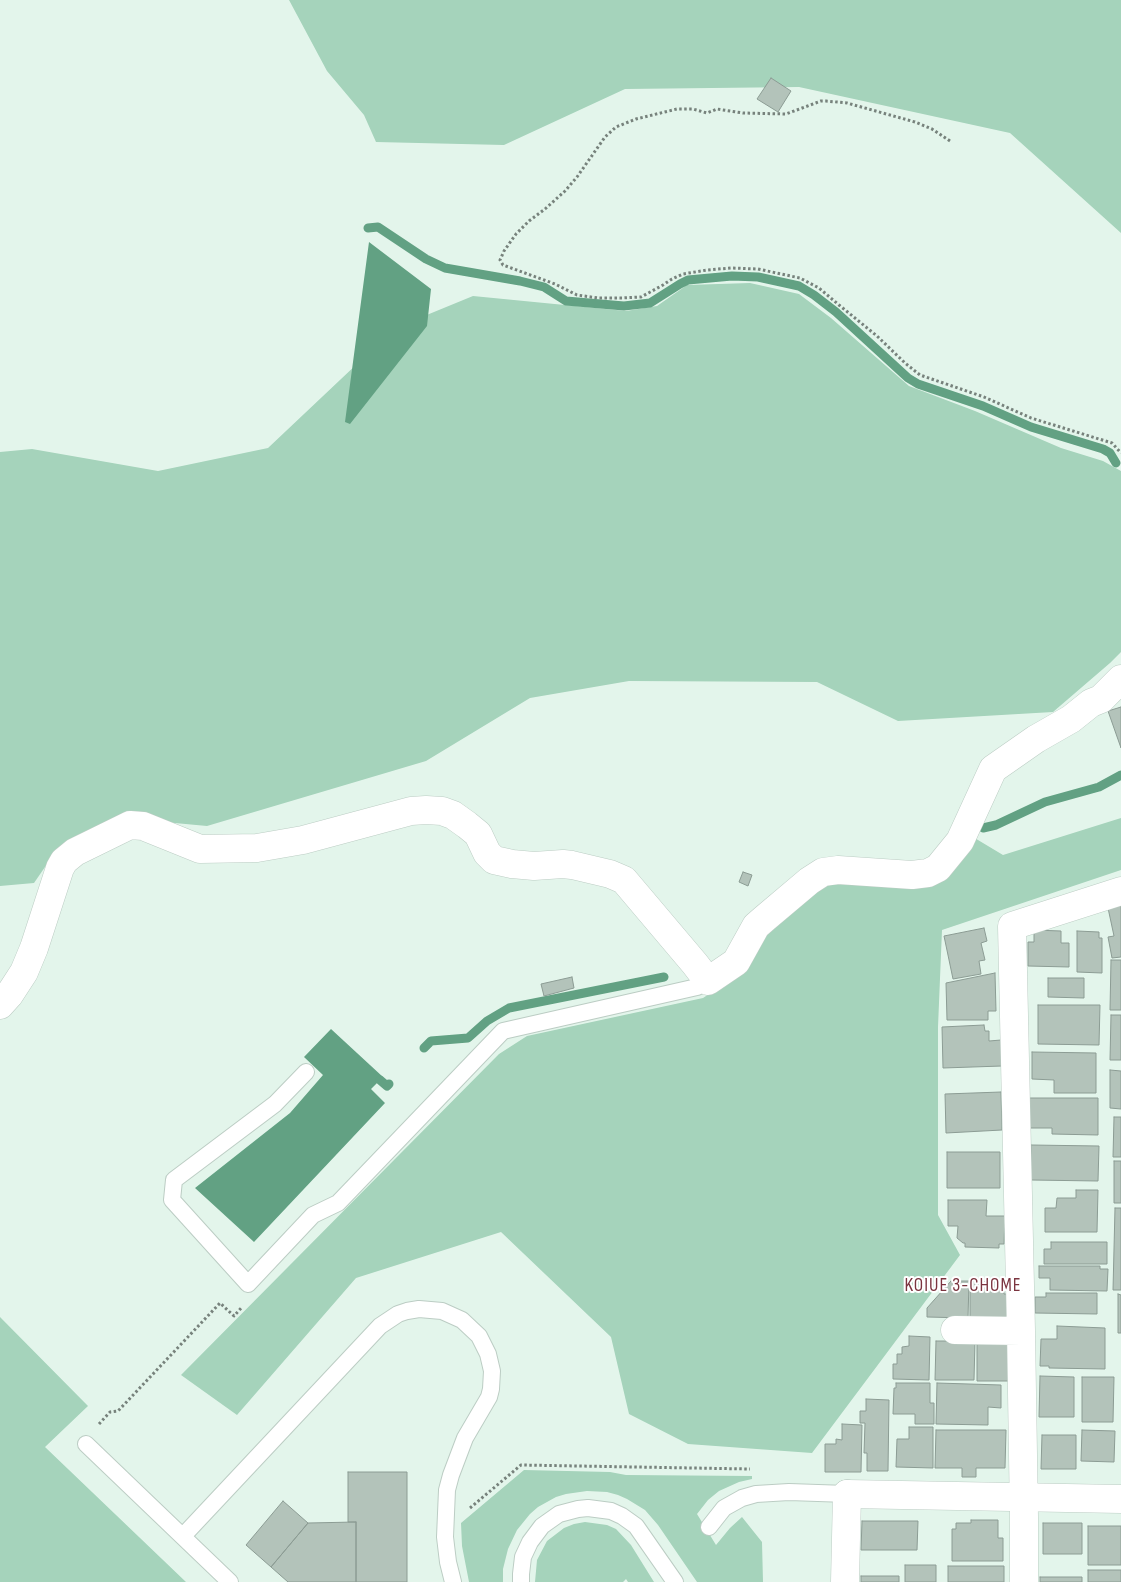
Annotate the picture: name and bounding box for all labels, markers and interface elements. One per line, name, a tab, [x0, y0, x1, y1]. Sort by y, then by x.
district label: KOIUE 3-CHOME	[903, 1275, 1023, 1297]

